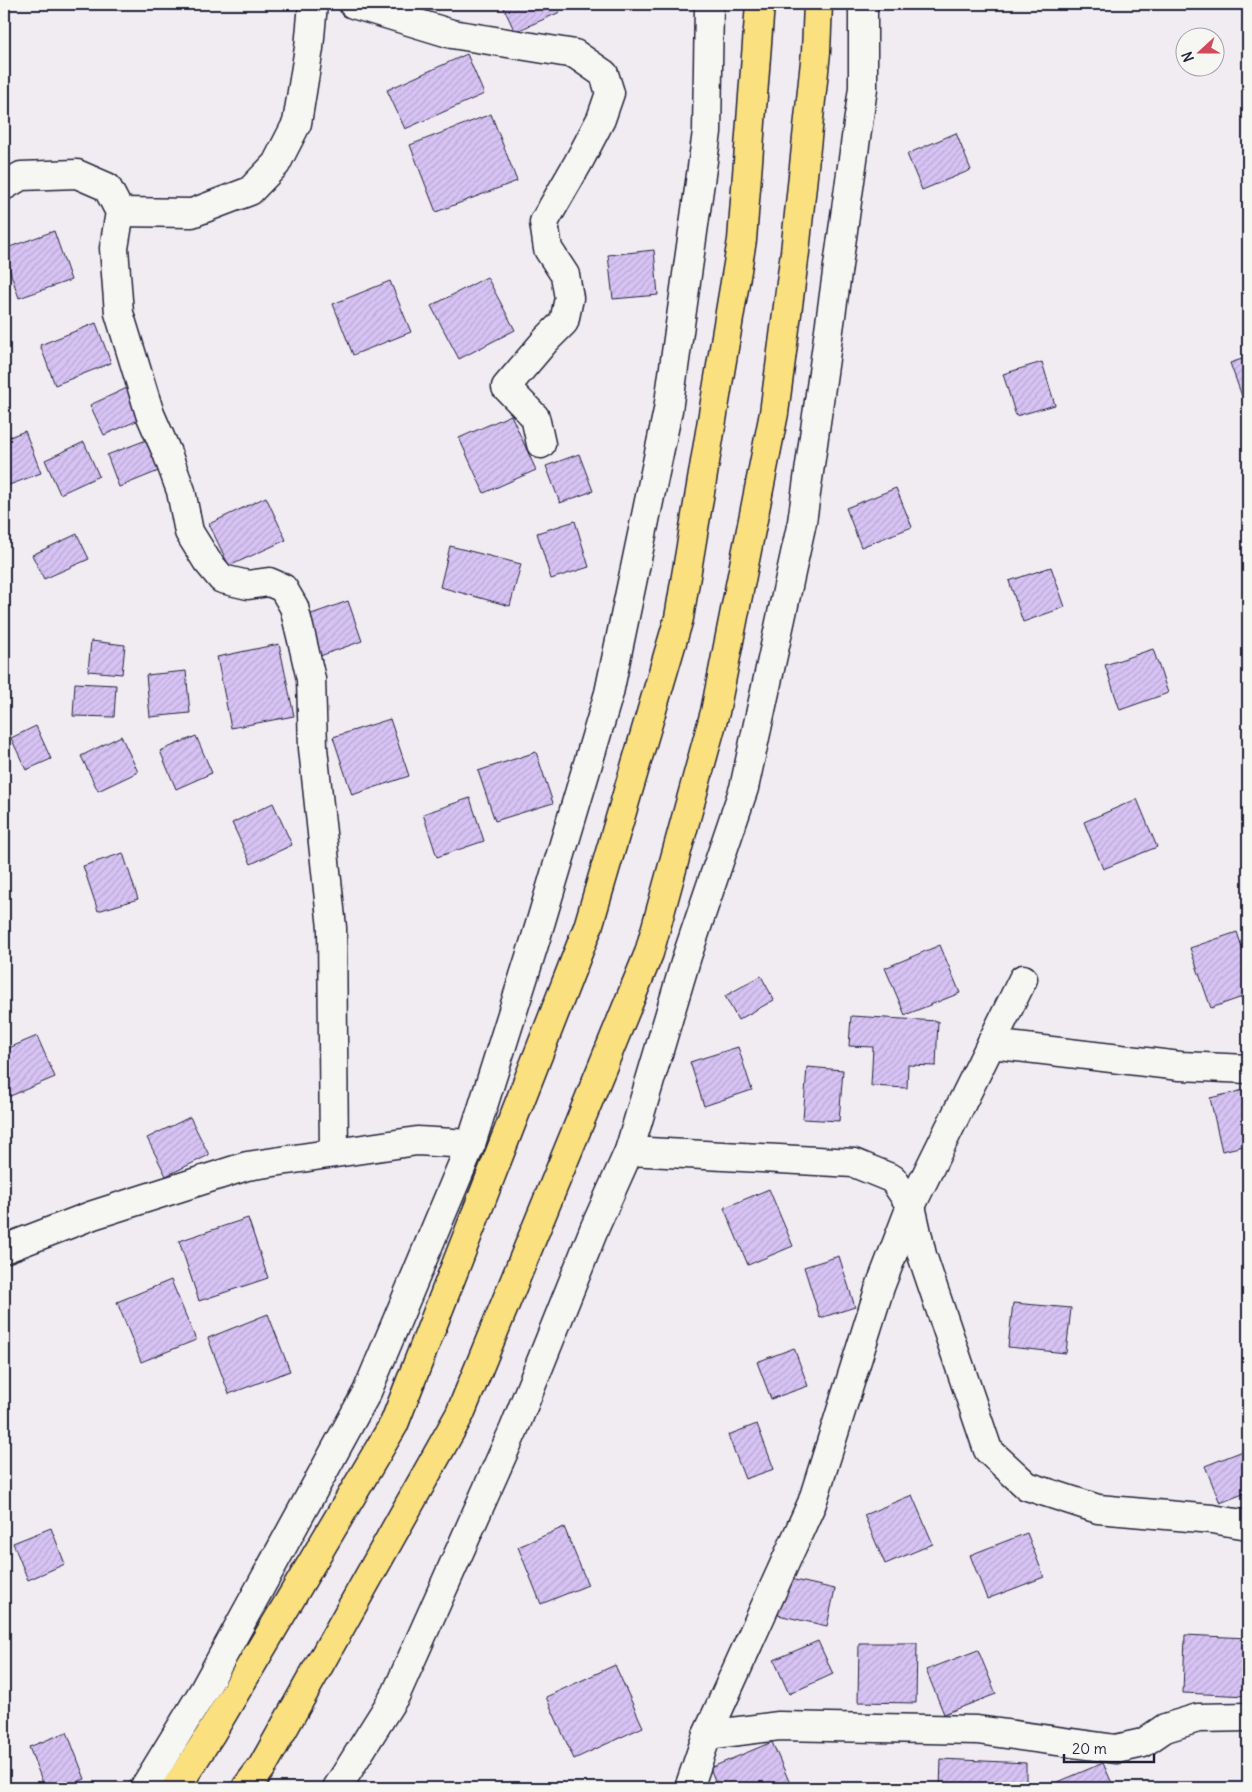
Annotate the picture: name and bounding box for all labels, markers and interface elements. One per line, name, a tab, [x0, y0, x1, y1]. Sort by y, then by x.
north arrow	[1174, 28, 1224, 78]
text: N	[1178, 49, 1198, 64]
scale bar	[1064, 1732, 1154, 1764]
text: 20 m	[1072, 1739, 1107, 1758]

